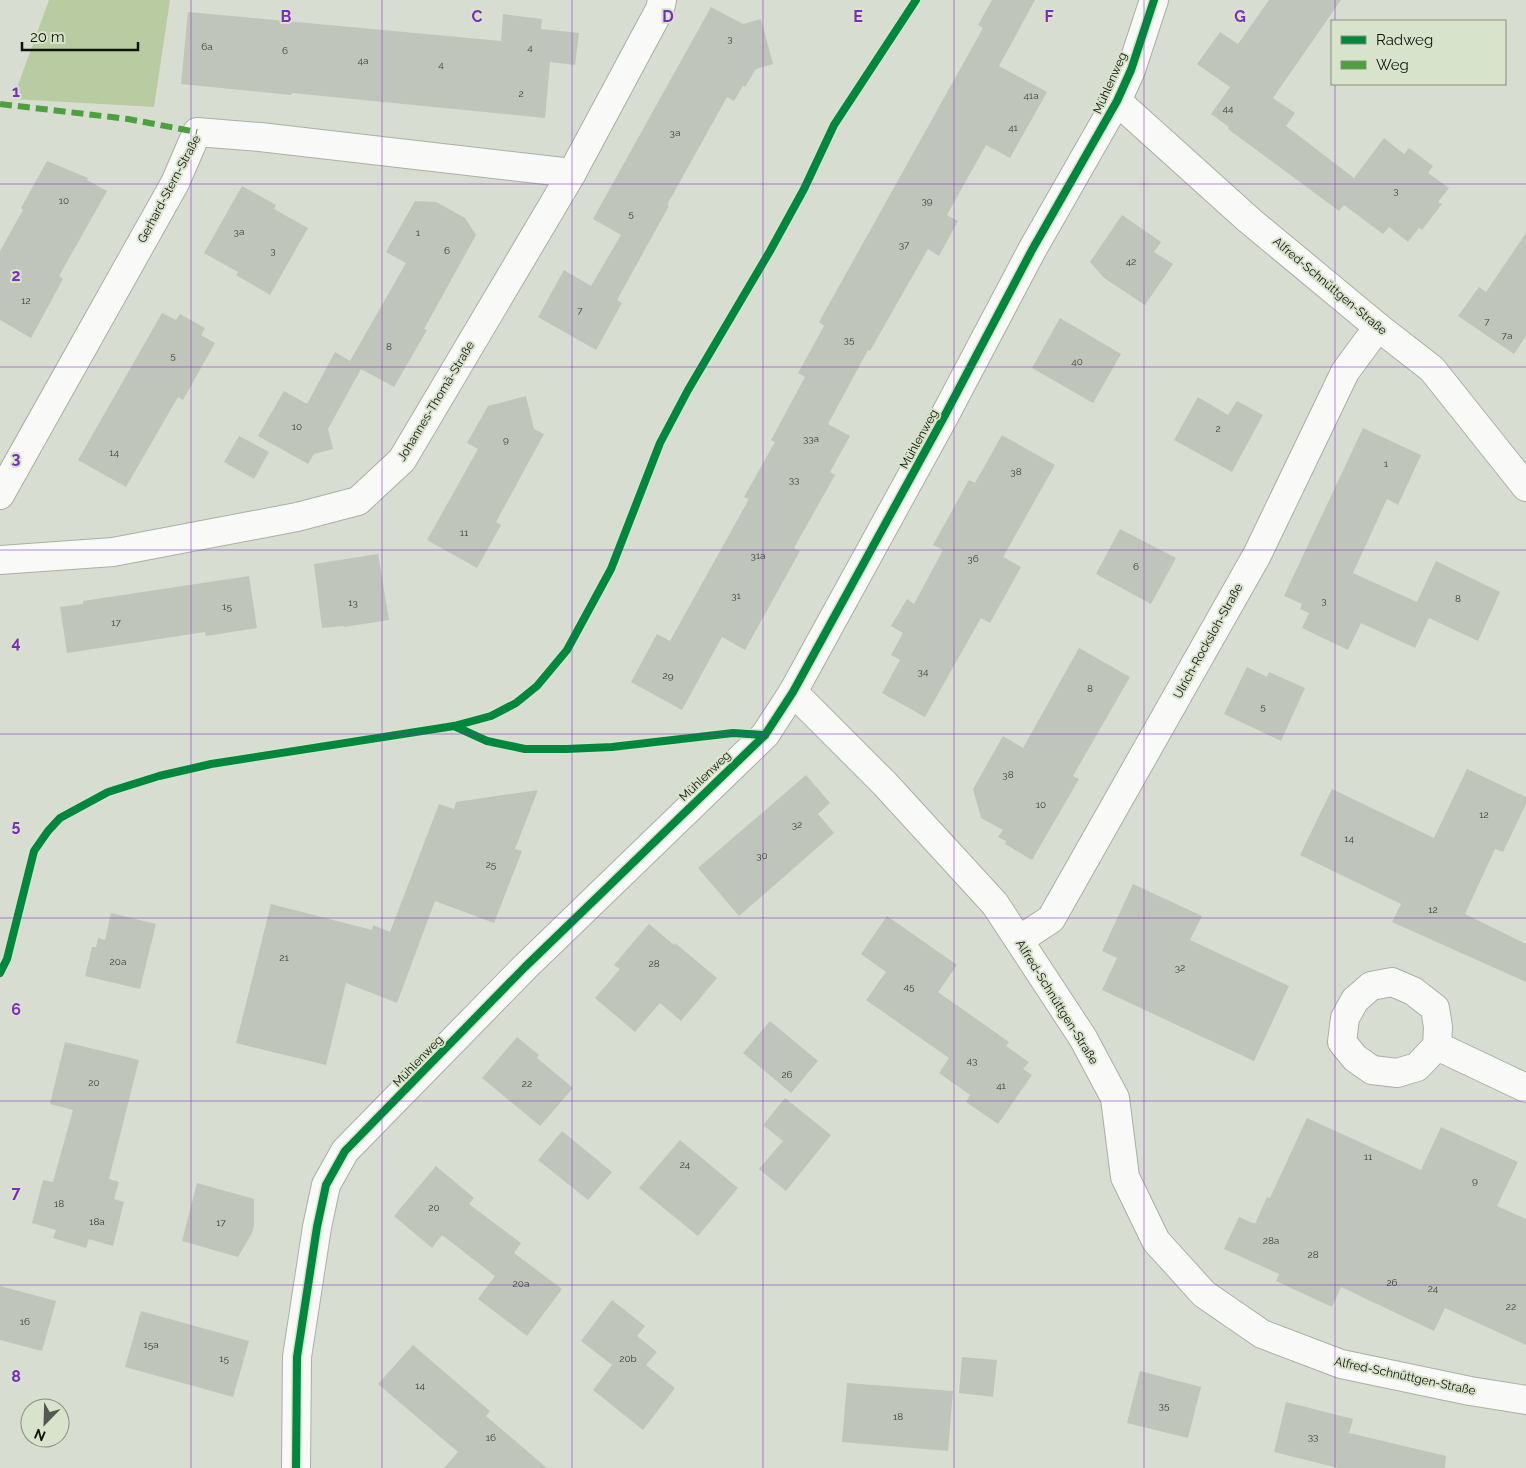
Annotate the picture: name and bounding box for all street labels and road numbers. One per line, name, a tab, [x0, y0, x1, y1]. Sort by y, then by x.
street label: Mühlenweg	[1090, 50, 1130, 116]
street label: Gerhard-Stern-Straße	[135, 133, 203, 245]
street label: Alfred-Schnüttgen-Straße	[1270, 234, 1390, 338]
street label: Johannes-Thomä-Straße	[395, 339, 477, 463]
street label: Mühlenweg	[897, 407, 941, 471]
street label: Ulrich-Rocksloh-Straße	[1171, 581, 1245, 701]
street label: Mühlenweg	[676, 748, 734, 804]
street label: Alfred-Schnüttgen-Straße	[1013, 937, 1101, 1067]
street label: Mühlenweg	[390, 1032, 446, 1090]
street label: Alfred-Schnüttgen-Straße	[1333, 1354, 1477, 1398]

